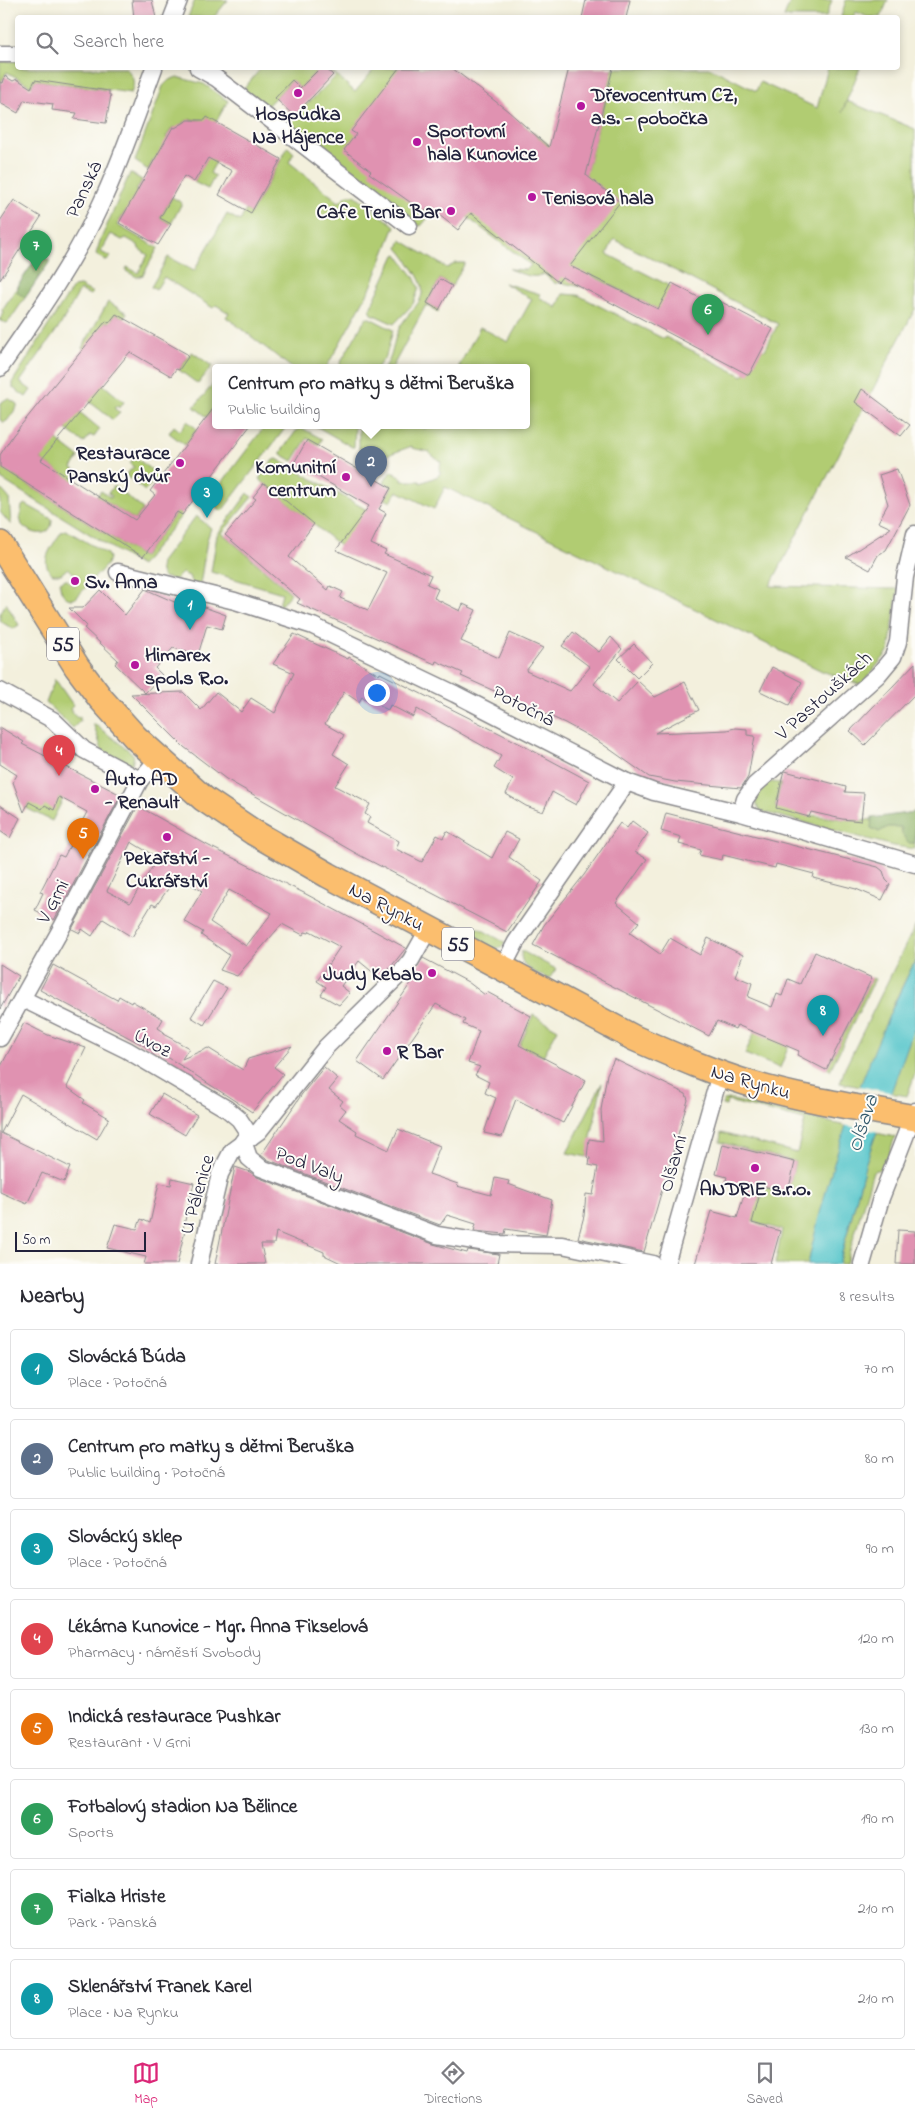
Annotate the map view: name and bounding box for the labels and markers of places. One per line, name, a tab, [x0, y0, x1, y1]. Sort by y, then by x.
place label: Dřevocentrum CZ, a.s. - pobočka	[590, 82, 738, 134]
marker: Hospůdka Na Hájence	[292, 87, 304, 99]
marker: Dřevocentrum CZ, a.s. - pobočka	[575, 100, 587, 112]
place label: Hospůdka Na Hájence	[252, 101, 345, 153]
place label: Sportovní hala Kunovice	[427, 118, 538, 170]
marker: Sportovní hala Kunovice	[411, 136, 423, 148]
place label: Tenisová hala	[542, 185, 654, 214]
marker: Tenisová hala	[526, 191, 538, 203]
place label: Cafe Tenis Bar	[316, 199, 442, 228]
marker: Cafe Tenis Bar	[445, 205, 457, 217]
pin: 7	[20, 230, 52, 271]
pin: 6	[692, 294, 724, 335]
place label: Restaurace Panský dvůr	[67, 440, 171, 493]
pin: 2	[355, 446, 387, 487]
place label: Komunitní centrum	[255, 454, 336, 506]
marker: Restaurace Panský dvůr	[174, 457, 186, 469]
marker: Komunitní centrum	[340, 471, 352, 483]
pin: 3	[191, 477, 223, 518]
place label: Sv. Anna	[85, 569, 158, 598]
marker: Sv. Anna	[69, 575, 81, 587]
pin: 1	[174, 589, 206, 630]
place label: Himarex spol.s R.o.	[145, 642, 228, 694]
marker: Himarex spol.s R.o.	[129, 659, 141, 671]
pin: 4	[43, 735, 75, 776]
place label: Auto AD - Renault	[104, 766, 180, 818]
marker: Auto AD - Renault	[89, 783, 101, 795]
pin: 5	[67, 818, 99, 859]
marker: Pekařství - Cukrářství	[161, 831, 173, 843]
place label: Pekařství - Cukrářství	[124, 845, 210, 897]
place label: Judy Kebab	[323, 961, 422, 991]
marker: Judy Kebab	[426, 967, 438, 979]
pin: 8	[807, 995, 839, 1036]
place label: R Bar	[397, 1039, 444, 1068]
marker: R Bar	[381, 1045, 393, 1057]
marker: ANDRIE s.r.o.	[749, 1162, 761, 1174]
place label: ANDRIE s.r.o.	[699, 1176, 811, 1205]

